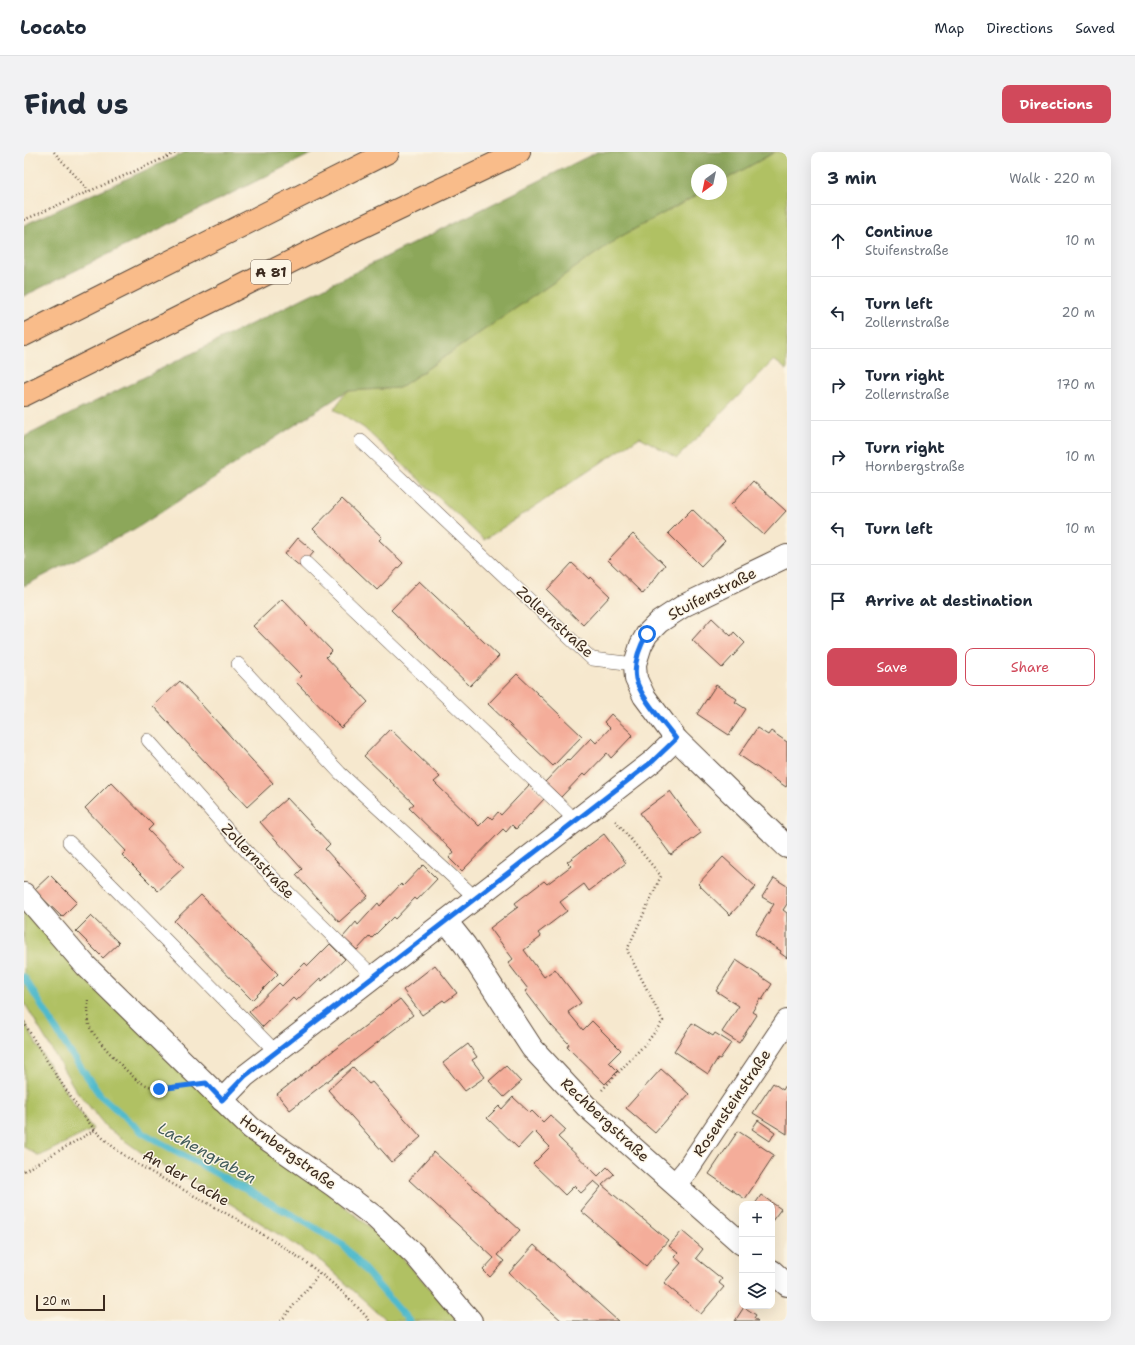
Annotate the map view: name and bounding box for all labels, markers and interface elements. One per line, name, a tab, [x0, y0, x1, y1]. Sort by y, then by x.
text: Locato	[20, 15, 87, 40]
text: Map	[935, 19, 965, 37]
text: Directions	[987, 19, 1053, 37]
text: Saved	[1075, 19, 1115, 37]
text: Find us	[24, 85, 129, 123]
button: Directions	[1002, 85, 1111, 123]
north arrow	[691, 164, 727, 200]
text: 3 min	[827, 167, 877, 189]
text: Walk · 220 m	[1009, 170, 1095, 187]
text: Continue	[865, 222, 933, 242]
icon: ahead	[827, 230, 849, 252]
text: 10 m	[1065, 232, 1095, 249]
text: Stuifenstraße	[865, 242, 949, 259]
road number: A 81	[251, 260, 291, 284]
text: Turn left	[865, 294, 933, 314]
icon: left	[827, 302, 849, 324]
text: 20 m	[1062, 304, 1095, 321]
text: Zollernstraße	[865, 314, 950, 331]
text: Turn right	[865, 366, 945, 386]
icon: right	[827, 374, 849, 396]
text: 170 m	[1057, 376, 1095, 393]
text: Zollernstraße	[865, 386, 950, 403]
text: Turn right	[865, 438, 945, 458]
icon: right	[827, 446, 849, 468]
text: 10 m	[1065, 448, 1095, 465]
text: Hornbergstraße	[865, 458, 965, 475]
icon: left	[827, 518, 849, 540]
text: Turn left	[865, 519, 933, 539]
text: 10 m	[1065, 520, 1095, 537]
street label: Stuifenstraße	[664, 563, 760, 625]
street label: Zollernstraße	[512, 582, 598, 662]
icon: arrive	[827, 590, 849, 612]
text: Arrive at destination	[865, 591, 1033, 611]
route start	[638, 625, 656, 643]
button: Save	[827, 648, 957, 686]
button: Share	[965, 648, 1095, 686]
street label: Zollernstraße	[217, 819, 299, 903]
street label: Rosensteinstraße	[689, 1045, 775, 1161]
street label: Rechbergstraße	[556, 1074, 654, 1166]
route end	[150, 1080, 168, 1098]
street label: Hornbergstraße	[236, 1110, 340, 1194]
water label: Lachengraben	[154, 1117, 260, 1189]
street label: An der Lache	[139, 1145, 233, 1211]
map controls	[739, 1201, 775, 1309]
button: +	[739, 1201, 775, 1237]
button: −	[739, 1237, 775, 1273]
button: layers	[739, 1273, 775, 1309]
scale bar	[36, 1293, 105, 1312]
text: 20 m	[42, 1294, 70, 1309]

